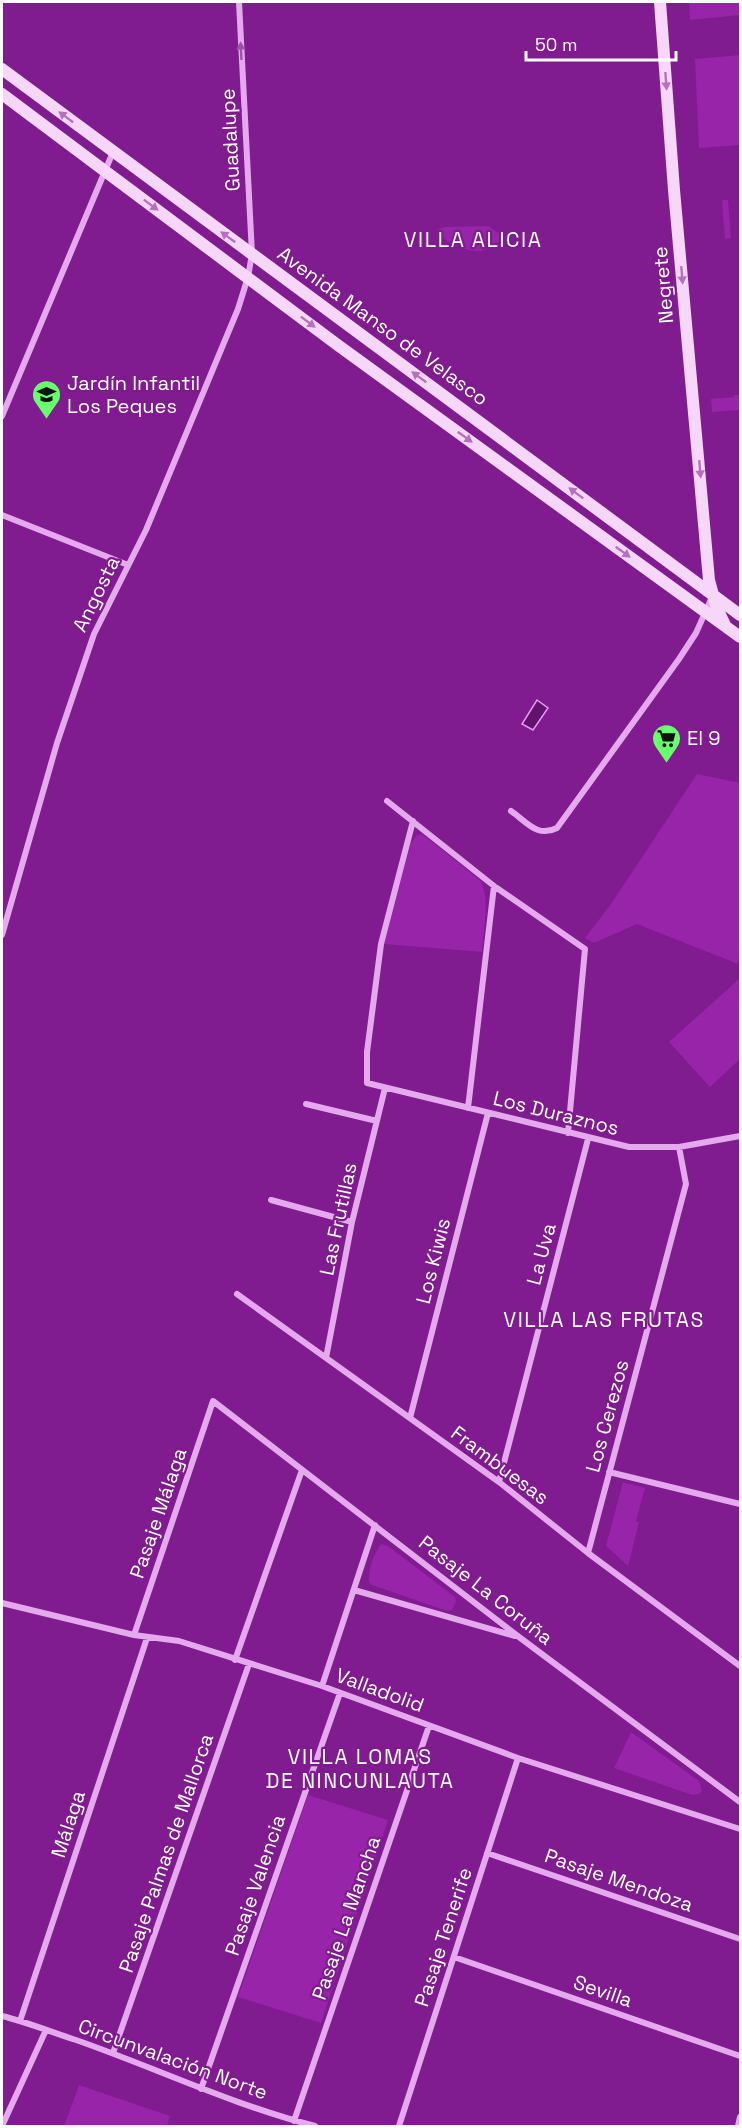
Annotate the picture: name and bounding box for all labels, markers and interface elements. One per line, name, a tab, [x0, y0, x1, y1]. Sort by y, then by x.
scale bar	[526, 24, 676, 62]
text: 50 m	[535, 33, 577, 56]
one-way arrow	[237, 42, 246, 61]
one-way arrow	[661, 71, 671, 90]
street label: Guadalupe	[214, 88, 246, 192]
one-way arrow	[58, 111, 74, 123]
one-way arrow	[144, 199, 159, 211]
district label: VILLA ALICIA	[404, 226, 542, 253]
one-way arrow	[220, 231, 235, 243]
street label: Avenida Manso de Velasco	[272, 241, 494, 411]
street label: Negrete	[647, 245, 679, 325]
one-way arrow	[677, 266, 687, 285]
one-way arrow	[299, 316, 315, 328]
place label: Jardín Infantil Los Peques	[67, 370, 200, 419]
one-way arrow	[411, 371, 427, 383]
school or university icon: Jardín Infantil Los Peques	[30, 378, 62, 420]
one-way arrow	[457, 431, 473, 443]
one-way arrow	[695, 460, 705, 479]
one-way arrow	[568, 487, 583, 499]
one-way arrow	[614, 546, 630, 558]
street label: Angosta	[67, 552, 125, 636]
supermarket icon: El 9	[650, 722, 682, 764]
place label: El 9	[687, 725, 721, 751]
street label: Los Duraznos	[490, 1085, 622, 1141]
street label: Las Frutillas	[313, 1160, 363, 1278]
street label: Los Kiwis	[410, 1215, 456, 1307]
street label: La Uva	[520, 1220, 562, 1288]
district label: VILLA LAS FRUTAS	[503, 1306, 705, 1333]
street label: Los Cerezos	[580, 1357, 634, 1475]
street label: Frambuesas	[446, 1420, 554, 1510]
street label: Pasaje Málaga	[124, 1444, 192, 1582]
street label: Pasaje La Coruña	[414, 1529, 558, 1651]
street label: Valladolid	[332, 1662, 428, 1718]
street label: Pasaje Palmas de Mallorca	[113, 1730, 219, 1976]
district label: VILLA LOMAS DE NINCUNLAUTA	[266, 1743, 454, 1794]
street label: Málaga	[45, 1787, 91, 1861]
street label: Pasaje Valencia	[219, 1811, 291, 1959]
street label: Pasaje La Mancha	[306, 1833, 386, 2003]
street label: Pasaje Mendoza	[541, 1842, 697, 1918]
street label: Pasaje Tenerife	[408, 1864, 478, 2010]
street label: Sevilla	[570, 1969, 636, 2013]
street label: Circunvalación Norte	[75, 2013, 271, 2105]

